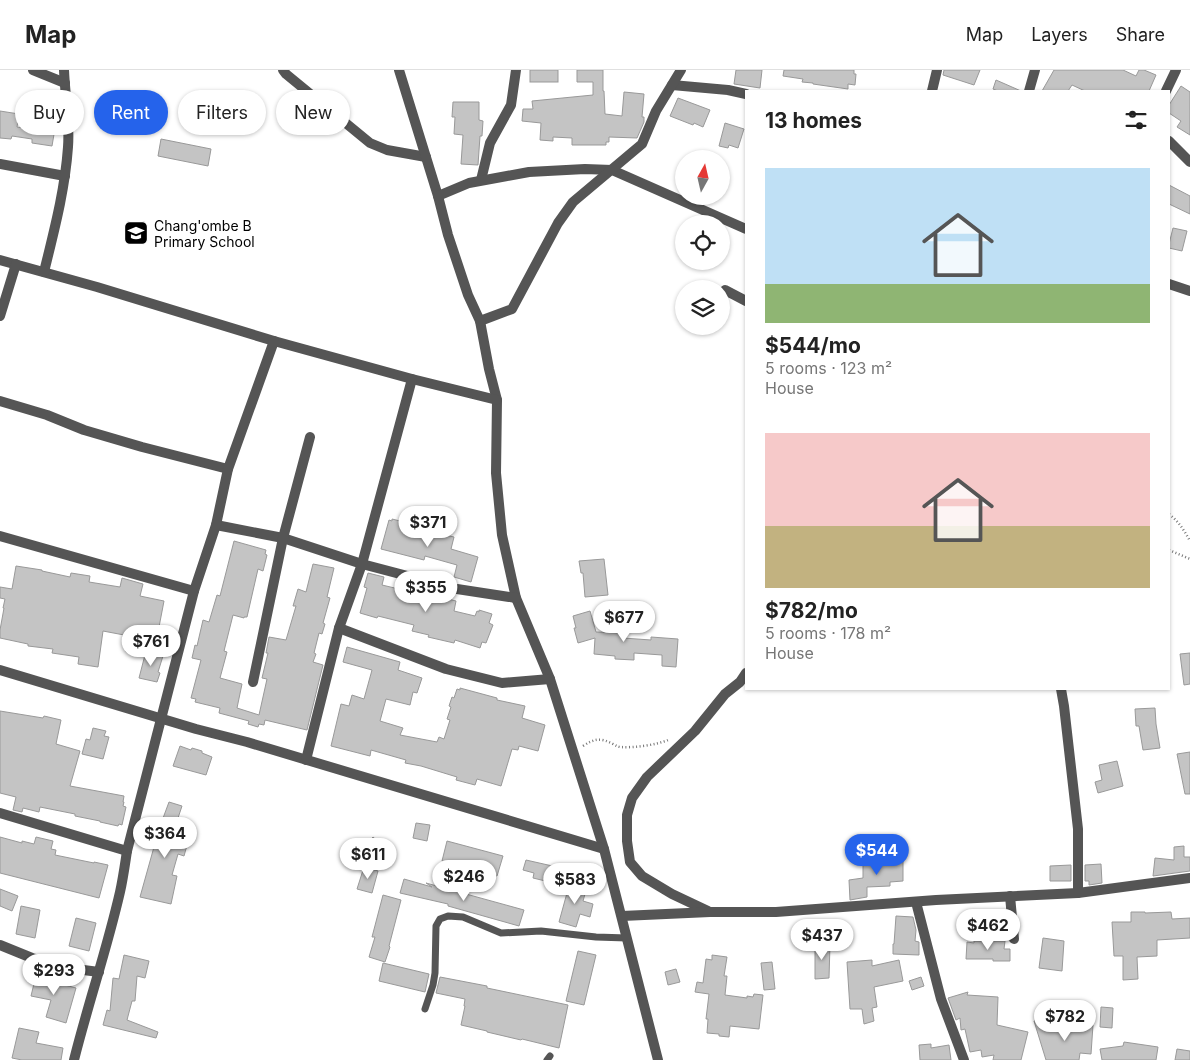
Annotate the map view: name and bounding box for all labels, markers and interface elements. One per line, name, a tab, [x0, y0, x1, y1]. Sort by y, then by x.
text: Map	[25, 20, 76, 49]
text: Map	[966, 24, 1003, 45]
text: Layers	[1031, 24, 1088, 45]
text: Share	[1116, 24, 1165, 45]
chip: Buy	[15, 90, 84, 135]
chip: Rent	[94, 90, 168, 135]
chip: Filters	[178, 90, 266, 135]
chip: New	[276, 90, 350, 135]
icon: filters	[1122, 106, 1150, 134]
text: 13 homes	[765, 108, 862, 133]
north arrow	[675, 150, 730, 205]
map controls	[675, 150, 730, 335]
icon: home	[913, 200, 1003, 290]
button: locate	[675, 215, 730, 270]
place label: Chang'ombe B Primary School	[154, 217, 255, 250]
school or university icon: Chang'ombe B Primary School	[123, 220, 149, 246]
button: layers	[675, 280, 730, 335]
text: $544/mo	[765, 333, 861, 358]
text: 5 rooms · 123 m²	[765, 358, 892, 378]
text: House	[765, 378, 814, 398]
icon: home	[913, 465, 1003, 555]
pin: $371	[398, 506, 458, 548]
text: $371	[409, 512, 447, 532]
pin: $355	[396, 570, 456, 613]
text: $355	[405, 577, 447, 597]
text: $782/mo	[765, 598, 858, 623]
pin: $677	[594, 600, 654, 643]
text: $677	[604, 607, 644, 627]
text: 5 rooms · 178 m²	[765, 623, 891, 643]
pin: $761	[121, 624, 181, 667]
text: $761	[133, 631, 169, 651]
text: House	[765, 643, 814, 663]
pin: $364	[135, 816, 195, 859]
text: $364	[144, 823, 186, 843]
pin: $544	[847, 834, 907, 876]
pin: $611	[338, 838, 398, 880]
text: $544	[856, 840, 898, 860]
text: $611	[351, 844, 385, 864]
pin: $246	[434, 860, 494, 902]
pin: $583	[545, 862, 605, 905]
text: $246	[443, 866, 485, 886]
text: $583	[554, 869, 596, 889]
pin: $462	[958, 908, 1018, 951]
text: $462	[967, 915, 1009, 935]
pin: $437	[792, 918, 852, 961]
text: $437	[802, 925, 842, 945]
pin: $293	[24, 954, 84, 996]
text: $293	[33, 960, 75, 980]
pin: $782	[1035, 1000, 1095, 1042]
text: $782	[1045, 1006, 1085, 1026]

